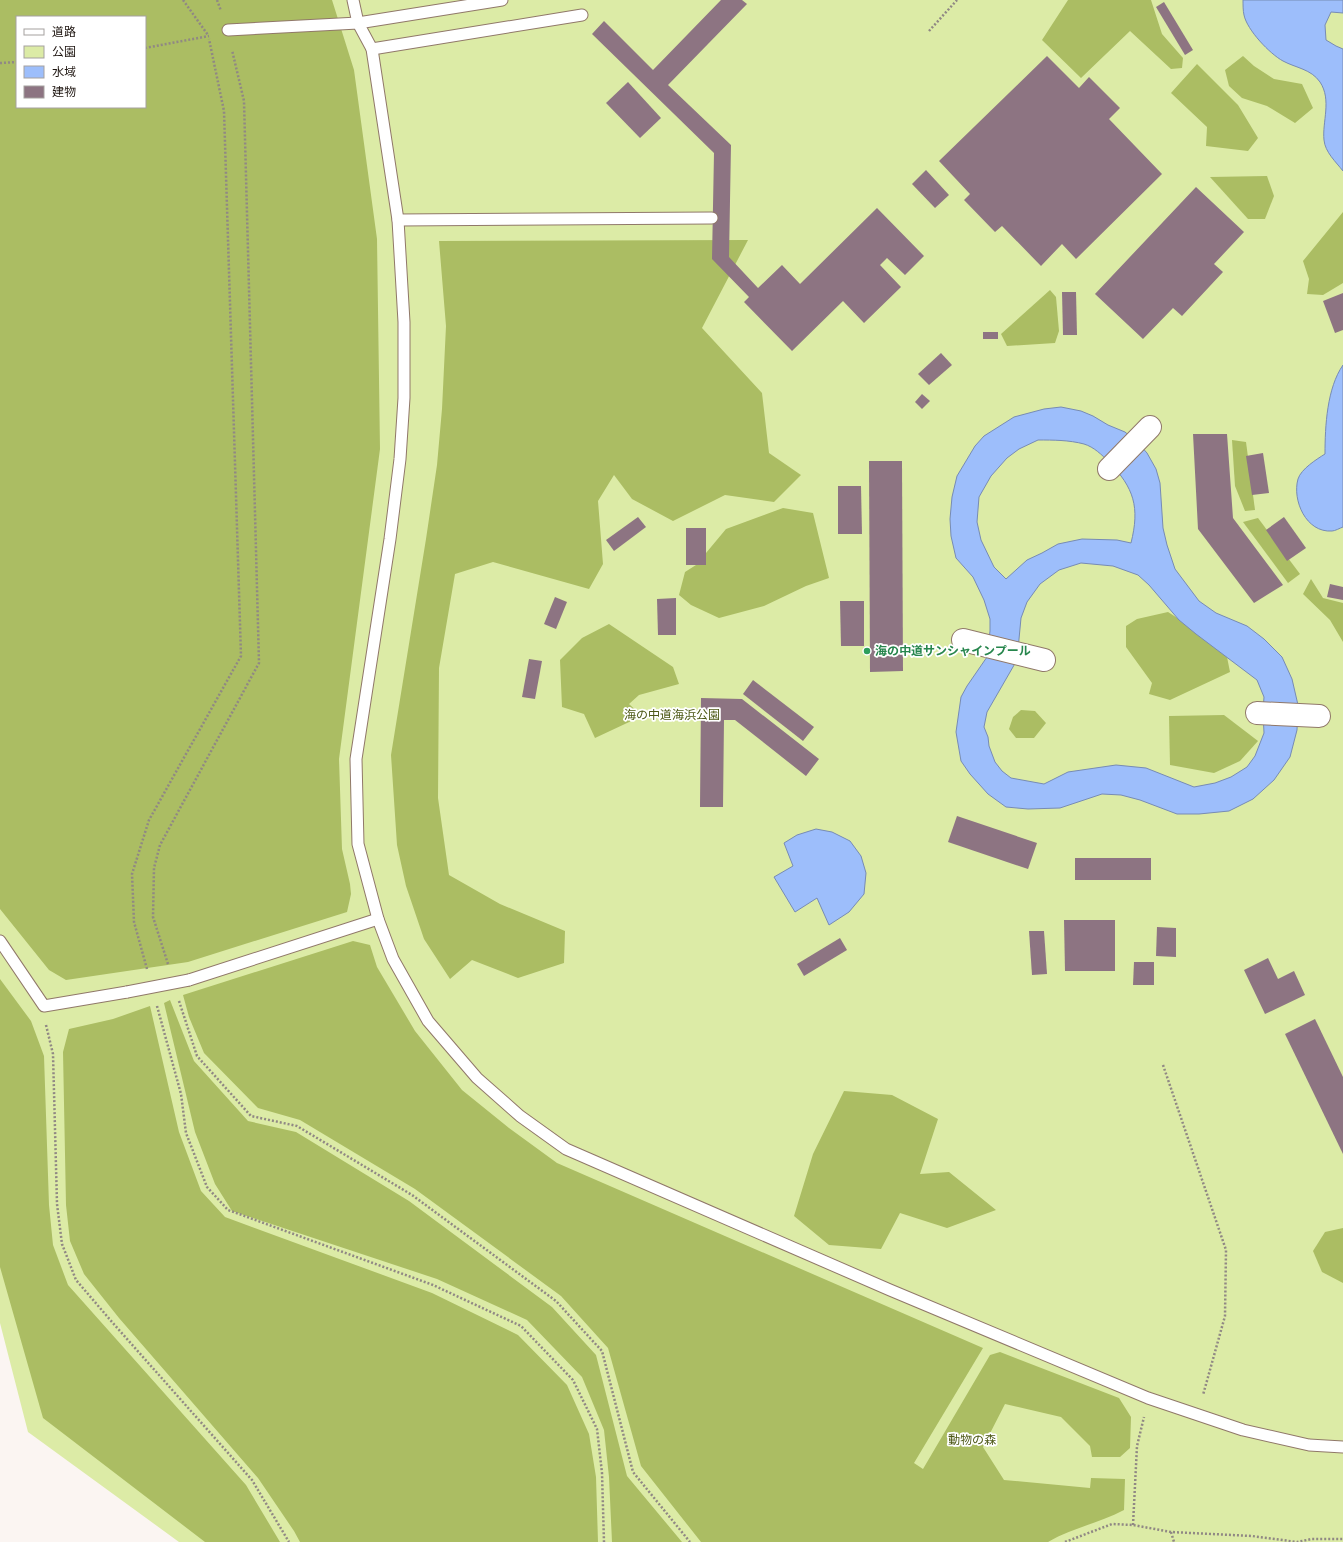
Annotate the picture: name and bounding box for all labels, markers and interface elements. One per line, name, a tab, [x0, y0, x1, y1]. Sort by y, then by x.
legend	[16, 16, 146, 108]
text: 道路	[52, 25, 76, 40]
text: 公園	[52, 45, 76, 60]
text: 水域	[52, 65, 76, 80]
text: 建物	[52, 85, 76, 100]
place label: 海の中道サンシャインプール	[875, 644, 1031, 659]
marker: 海の中道サンシャインプール	[862, 646, 872, 656]
park label: 海の中道海浜公園	[624, 708, 720, 723]
park label: 動物の森	[948, 1433, 996, 1448]

